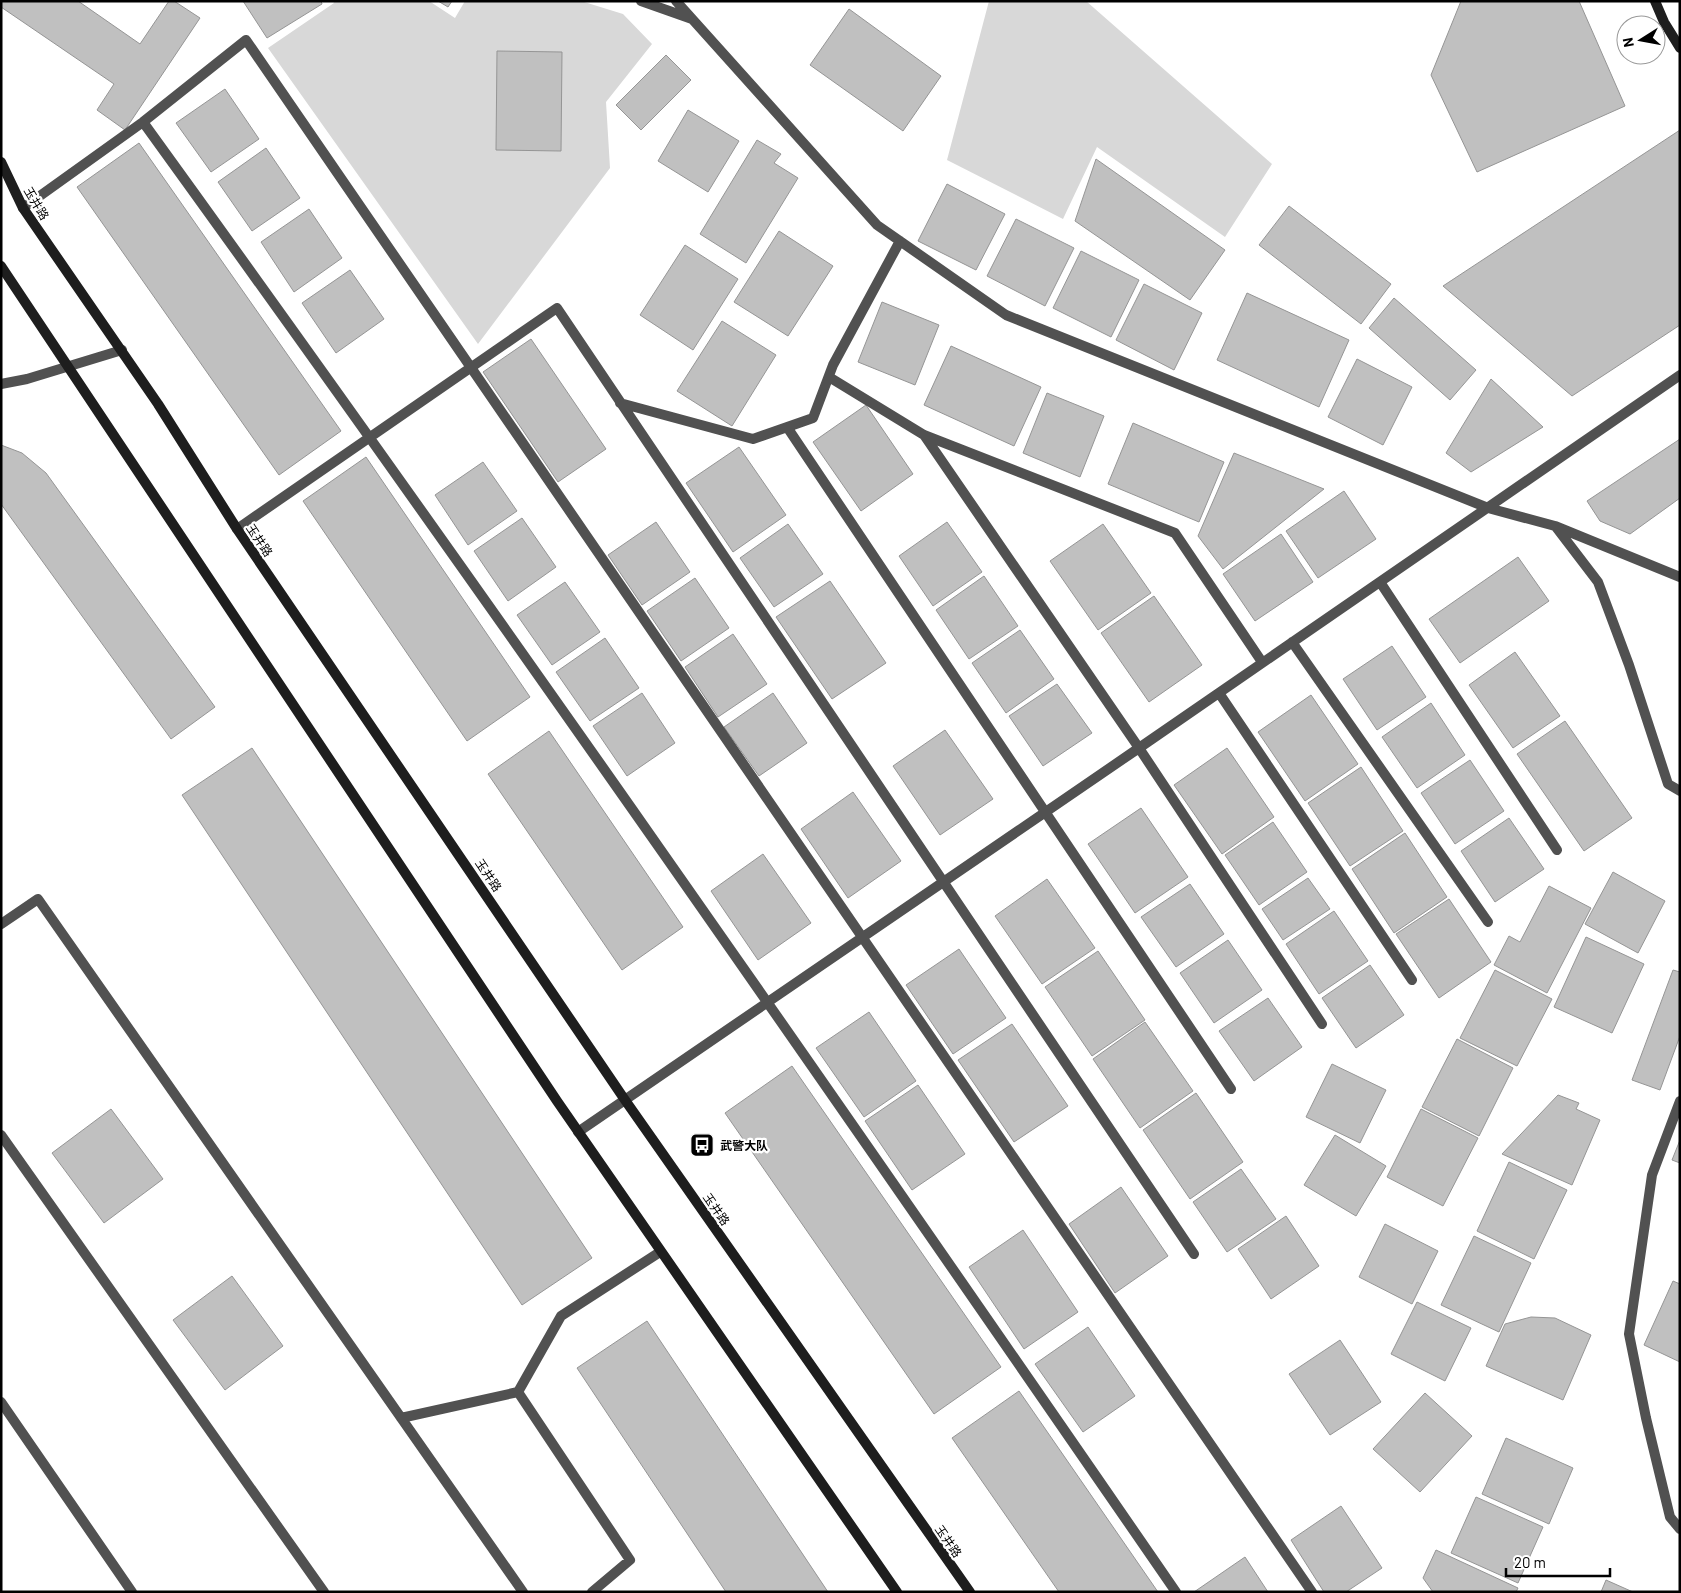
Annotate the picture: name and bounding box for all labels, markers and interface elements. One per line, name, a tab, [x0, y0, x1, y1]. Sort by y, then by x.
north arrow	[1616, 15, 1666, 65]
text: N	[1619, 36, 1637, 49]
street label: 玉井路	[22, 184, 52, 222]
street label: 玉井路	[244, 521, 276, 559]
street label: 玉井路	[473, 856, 505, 894]
bus stop icon: 武警大队	[689, 1132, 715, 1158]
place label: 武警大队	[720, 1138, 768, 1152]
street label: 玉井路	[701, 1190, 733, 1228]
street label: 玉井路	[933, 1522, 965, 1560]
scale bar	[1506, 1546, 1610, 1578]
text: 20 m	[1514, 1553, 1546, 1571]

